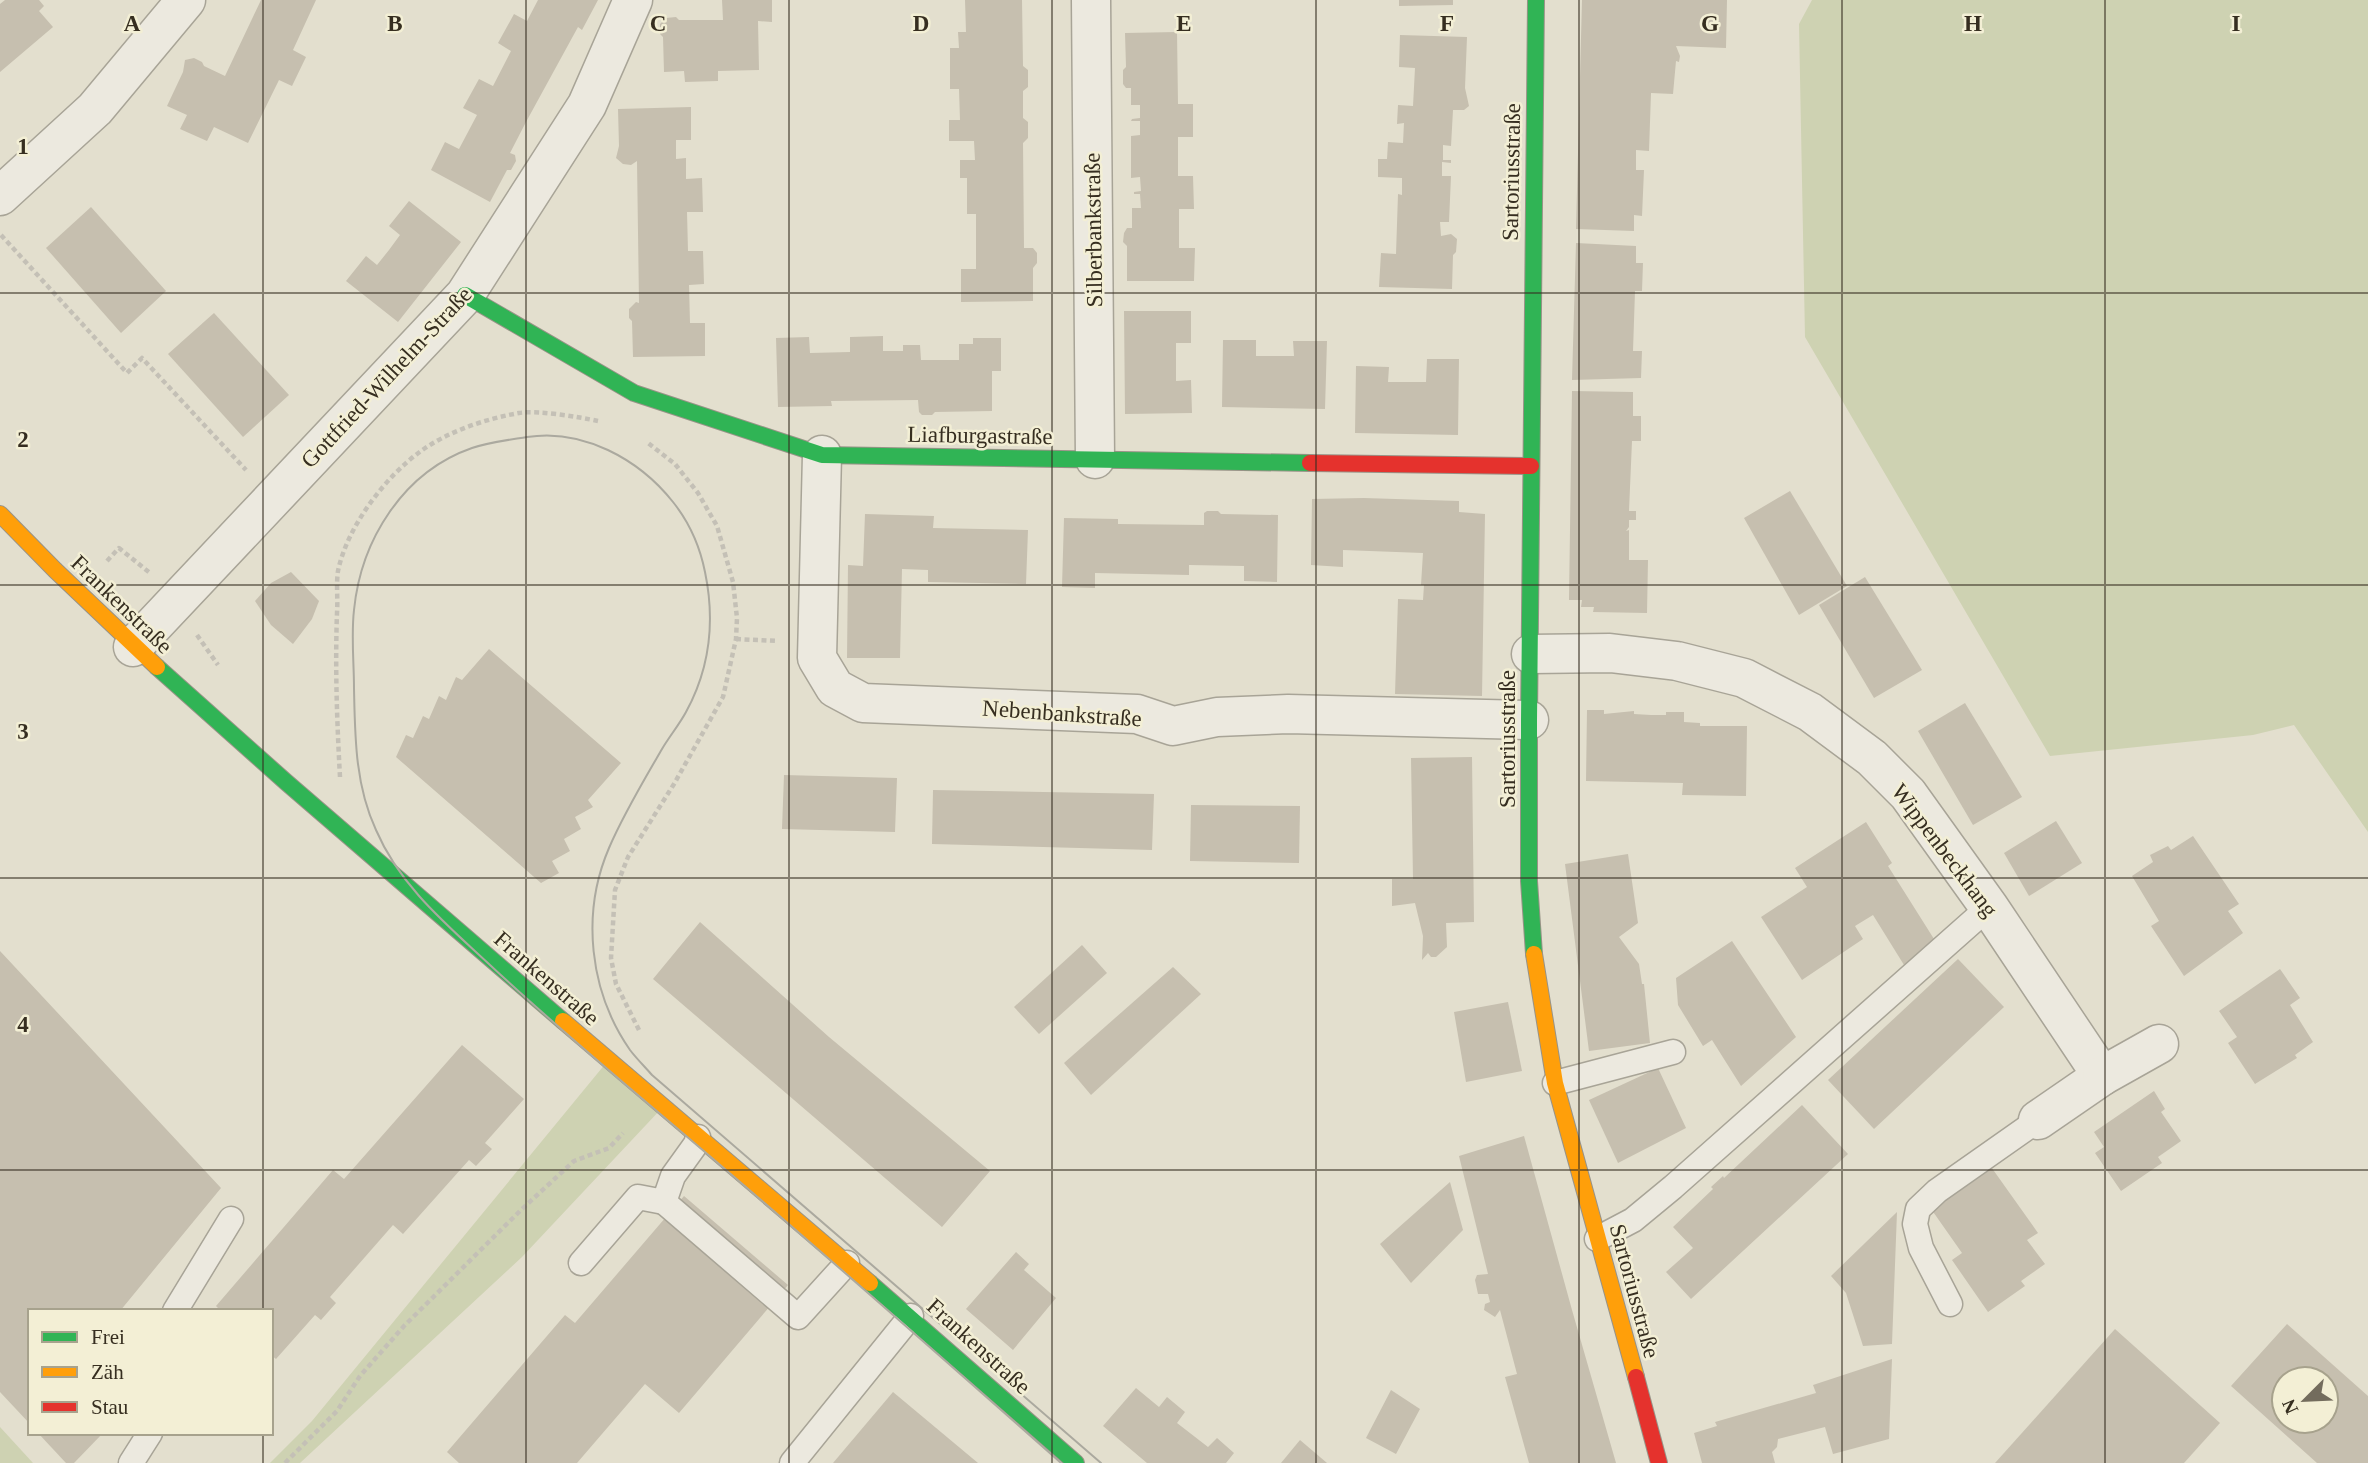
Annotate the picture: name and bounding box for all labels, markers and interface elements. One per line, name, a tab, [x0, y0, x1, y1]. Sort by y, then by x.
text: A	[124, 11, 141, 36]
text: B	[387, 11, 403, 36]
text: C	[650, 11, 666, 36]
text: D	[913, 11, 929, 36]
text: E	[1176, 11, 1192, 36]
text: F	[1440, 11, 1454, 36]
text: G	[1701, 11, 1719, 36]
text: H	[1964, 11, 1982, 36]
text: I	[2232, 11, 2241, 36]
street label: Sartoriusstraße	[1498, 103, 1525, 241]
text: 1	[17, 134, 29, 159]
street label: Silberbankstraße	[1080, 152, 1107, 307]
street label: Gottfried-Wilhelm-Straße	[296, 282, 477, 473]
street label: Liafburgastraße	[907, 422, 1053, 449]
text: 2	[17, 427, 29, 452]
street label: Frankenstraße	[66, 550, 177, 659]
street label: Sartoriusstraße	[1495, 670, 1520, 808]
street label: Nebenbankstraße	[981, 695, 1142, 732]
text: 3	[17, 719, 29, 744]
street label: Wippenbeckhang	[1886, 779, 2003, 922]
street label: Frankenstraße	[489, 926, 604, 1031]
text: 4	[17, 1012, 29, 1037]
street label: Sartoriusstraße	[1605, 1221, 1664, 1361]
street label: Frankenstraße	[922, 1293, 1035, 1399]
legend	[28, 1309, 273, 1435]
text: Frei	[91, 1325, 125, 1349]
text: Zäh	[91, 1360, 124, 1384]
north arrow	[2270, 1365, 2340, 1435]
text: Stau	[91, 1395, 129, 1419]
text: N	[2277, 1396, 2302, 1417]

